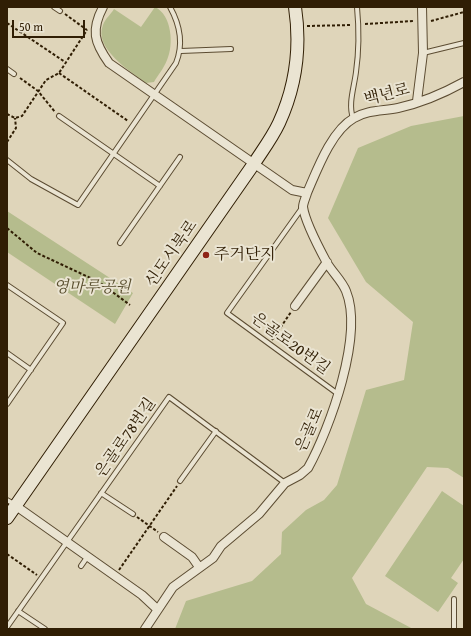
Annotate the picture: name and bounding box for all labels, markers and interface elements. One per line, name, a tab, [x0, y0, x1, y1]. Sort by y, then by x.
scale bar	[14, 12, 87, 38]
text: 50 m	[19, 18, 43, 35]
street label: 백년로	[362, 80, 412, 110]
street label: 신도시북로	[142, 217, 202, 291]
place label: 주거단지	[214, 245, 276, 265]
marker: 주거단지	[201, 250, 211, 260]
park label: 영마루공원	[53, 278, 131, 298]
street label: 은골로20번길	[247, 309, 333, 379]
street label: 은골로78번길	[92, 395, 160, 481]
street label: 은골로	[292, 405, 328, 455]

